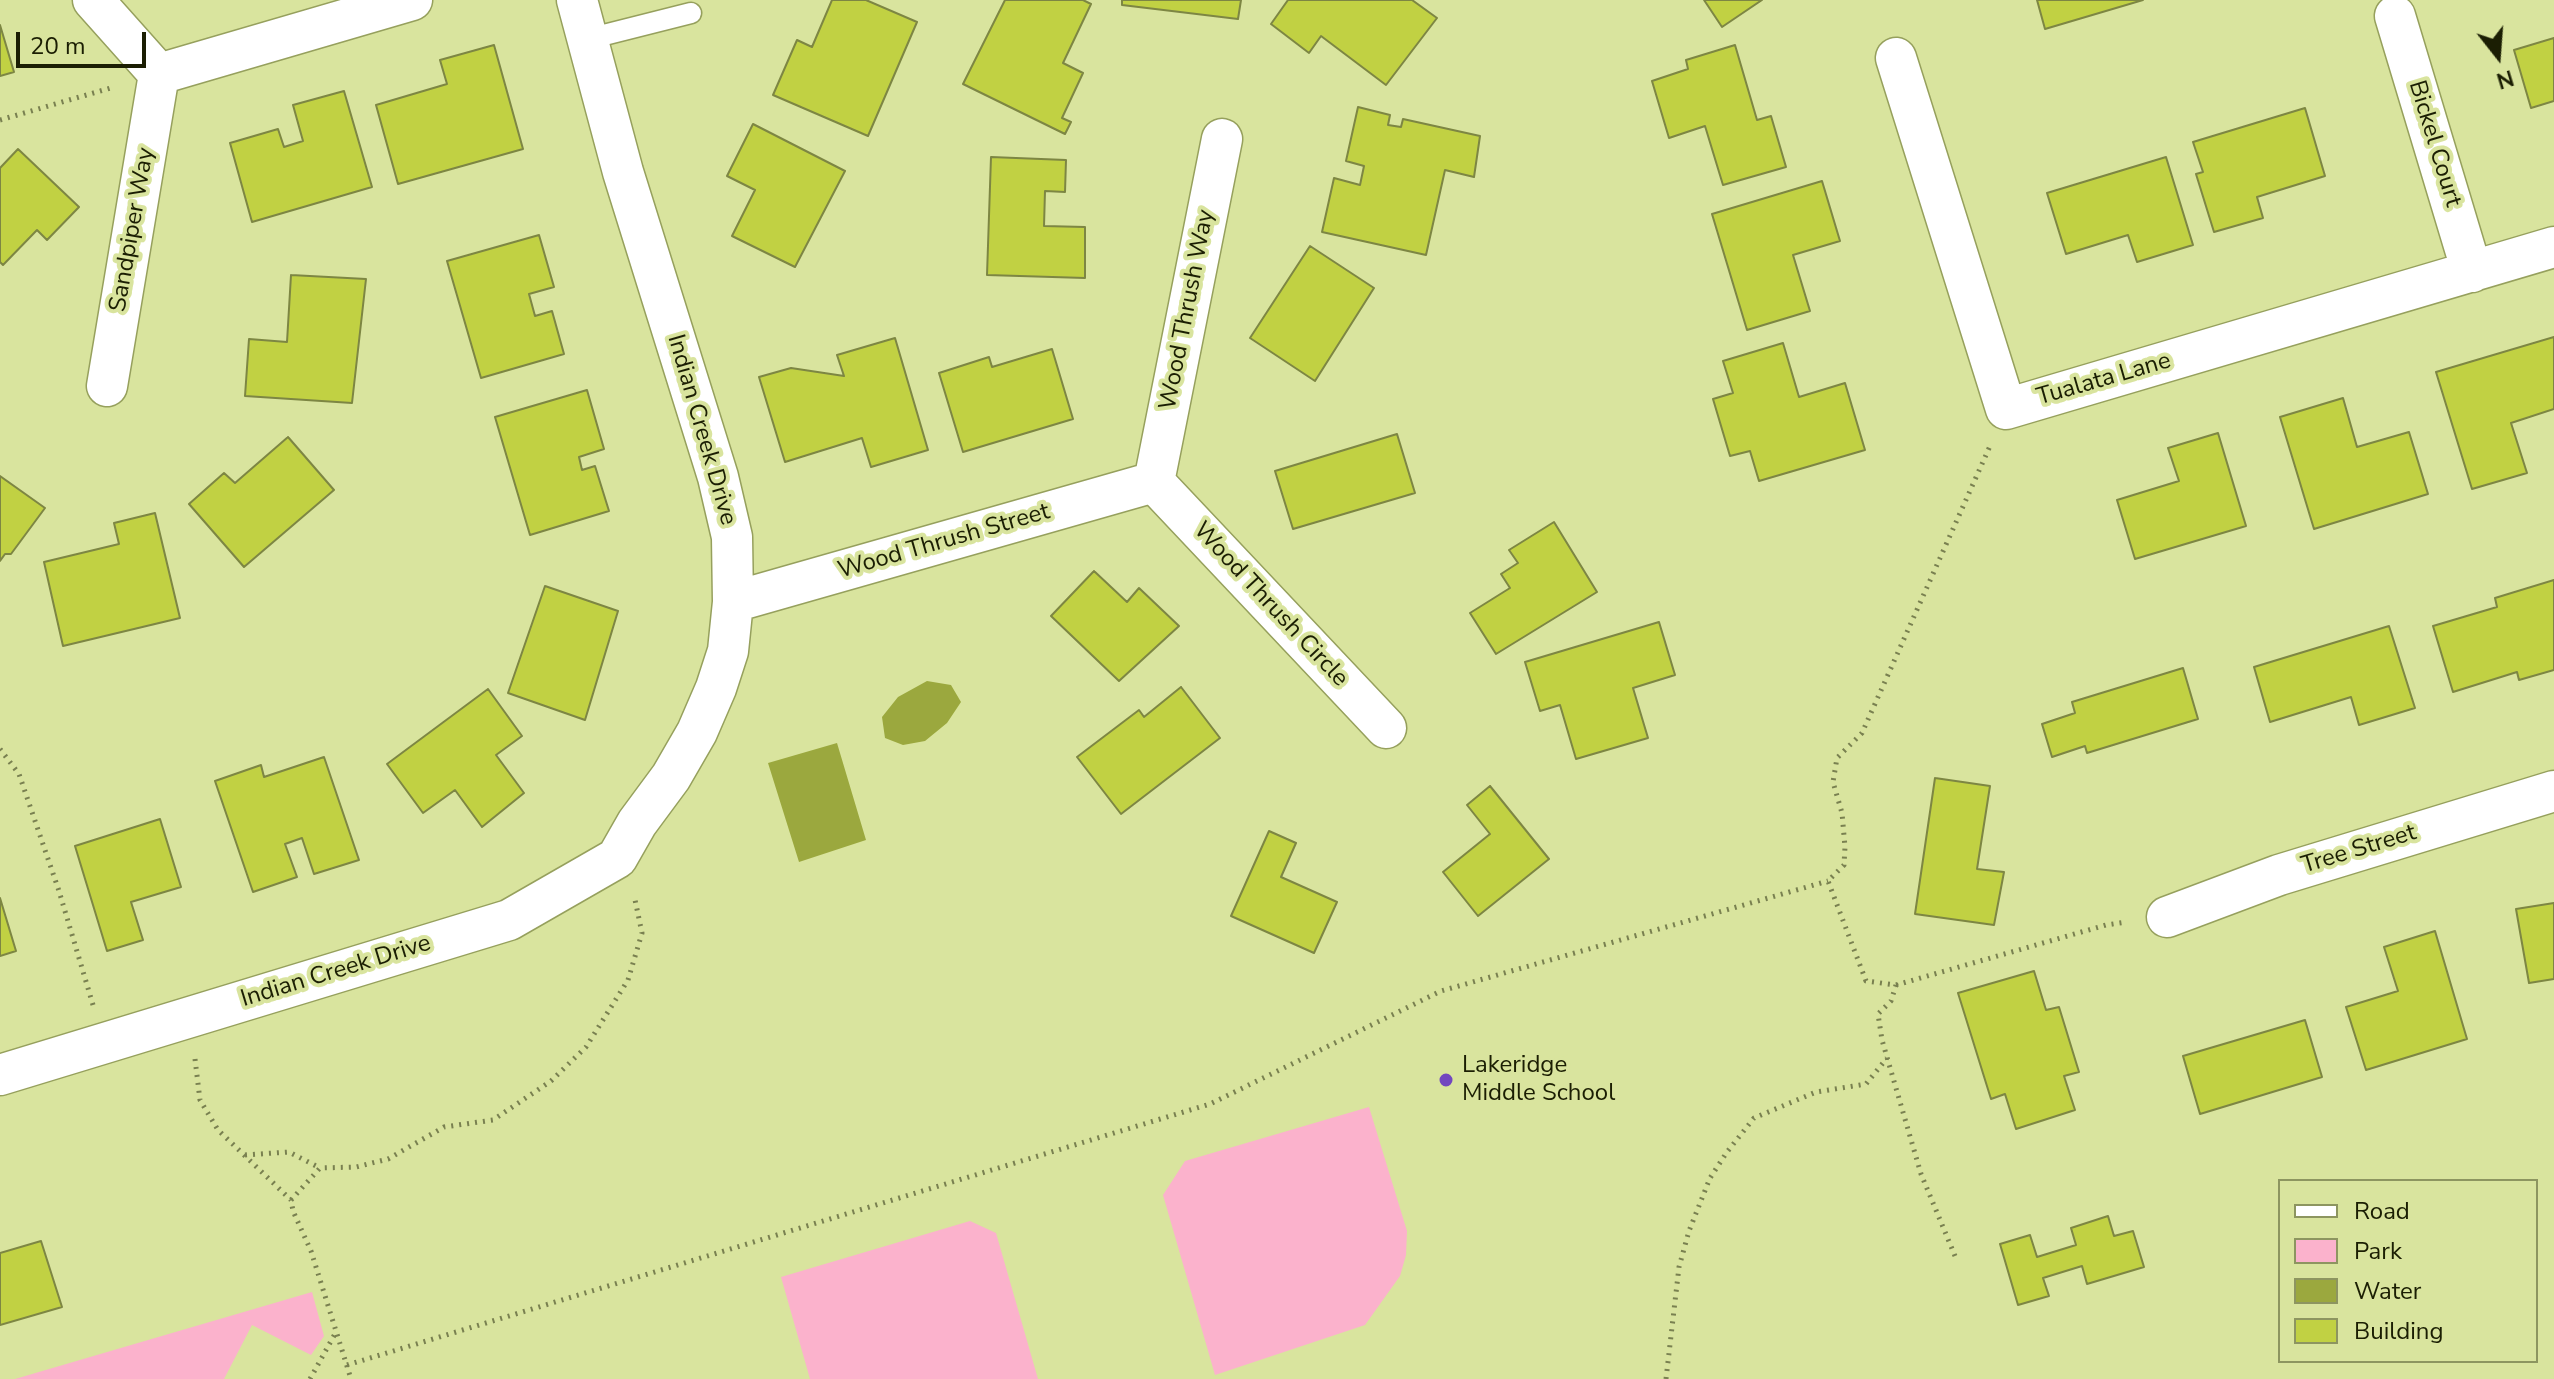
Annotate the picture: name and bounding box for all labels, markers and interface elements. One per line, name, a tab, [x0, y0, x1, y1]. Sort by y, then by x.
scale bar	[20, 16, 150, 66]
north arrow	[2458, 16, 2538, 96]
text: 20 m	[30, 30, 86, 62]
text: N	[2493, 62, 2517, 96]
street label: Bickel Court	[2401, 77, 2467, 211]
street label: Sandpiper Way	[104, 146, 162, 314]
street label: Wood Thrush Way	[1154, 207, 1222, 413]
street label: Indian Creek Drive	[660, 331, 742, 529]
street label: Tualata Lane	[2034, 347, 2174, 413]
street label: Wood Thrush Street	[835, 498, 1053, 586]
street label: Wood Thrush Circle	[1186, 517, 1354, 693]
street label: Tree Street	[2298, 819, 2420, 881]
street label: Indian Creek Drive	[238, 929, 434, 1015]
place label: Lakeridge Middle School	[1462, 1052, 1615, 1108]
marker: Lakeridge Middle School	[1437, 1071, 1455, 1089]
legend	[2278, 1179, 2538, 1363]
text: Road	[2354, 1195, 2410, 1227]
text: Park	[2354, 1235, 2402, 1267]
text: Water	[2354, 1275, 2421, 1307]
text: Building	[2354, 1315, 2444, 1347]

